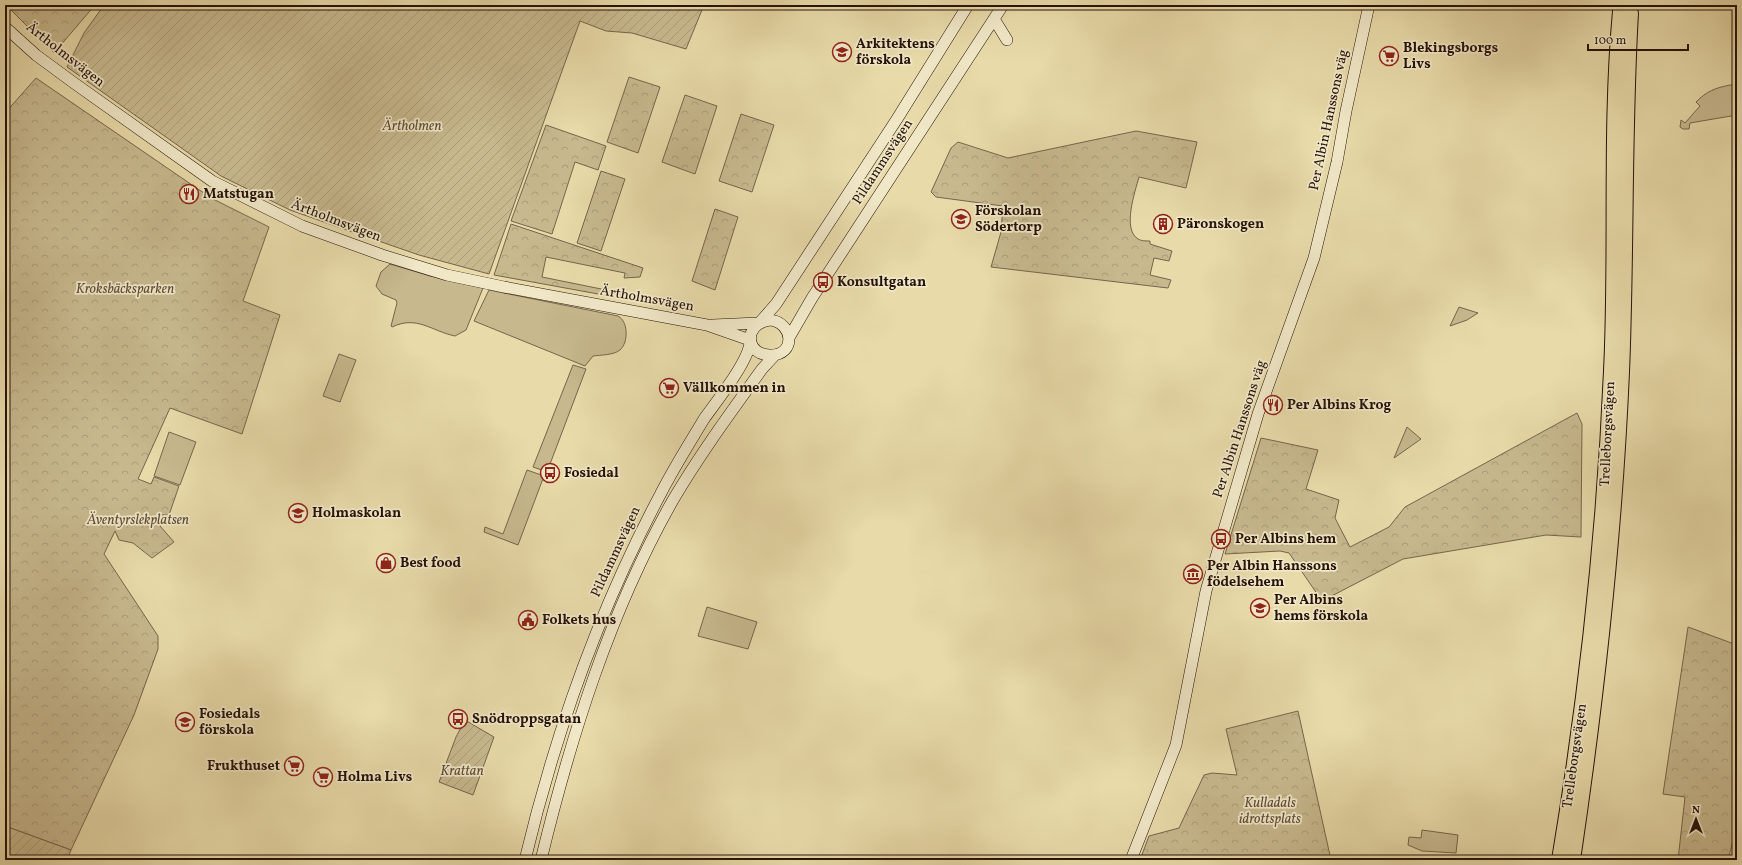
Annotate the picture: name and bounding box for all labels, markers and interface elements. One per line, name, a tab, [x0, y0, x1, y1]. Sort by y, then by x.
street label: Ärtholmsvägen	[22, 18, 108, 92]
scale bar	[1588, 26, 1688, 52]
text: 100 m	[1594, 33, 1627, 49]
place label: Arkitektens förskola	[856, 35, 935, 70]
place label: Blekingsborgs Livs	[1403, 39, 1498, 74]
school or university icon: Arkitektens förskola	[831, 41, 853, 63]
supermarket icon: Blekingsborgs Livs	[1378, 45, 1400, 67]
street label: Per Albin Hanssons väg	[1305, 48, 1353, 192]
street label: Pildammsvägen	[848, 116, 918, 208]
park label: Ärtholmen	[382, 117, 441, 136]
restaurant icon: Matstugan	[178, 183, 200, 205]
place label: Matstugan	[203, 185, 274, 204]
street label: Ärtholmsvägen	[288, 195, 384, 247]
place label: Förskolan Södertorp	[975, 202, 1042, 237]
school or university icon: Förskolan Södertorp	[950, 208, 972, 230]
building icon: Päronskogen	[1152, 213, 1174, 235]
place label: Päronskogen	[1177, 215, 1264, 234]
bus stop icon: Konsultgatan	[812, 271, 834, 293]
place label: Konsultgatan	[837, 273, 926, 292]
park label: Kroksbäcksparken	[76, 280, 174, 299]
street label: Ärtholmsvägen	[599, 281, 695, 317]
street label: Per Albin Hanssons väg	[1209, 358, 1271, 500]
supermarket icon: Vällkommen in	[658, 377, 680, 399]
place label: Vällkommen in	[683, 379, 786, 398]
street label: Trelleborgsvägen	[1596, 381, 1620, 487]
restaurant icon: Per Albins Krog	[1262, 394, 1284, 416]
place label: Per Albins Krog	[1287, 396, 1392, 415]
bus stop icon: Fosiedal	[539, 462, 561, 484]
place label: Fosiedal	[564, 464, 619, 483]
school or university icon: Holmaskolan	[287, 502, 309, 524]
street label: Pildammsvägen	[587, 503, 645, 601]
place label: Holmaskolan	[312, 504, 401, 523]
park label: Äventyrslekplatsen	[86, 511, 189, 530]
bus stop icon: Per Albins hem	[1210, 528, 1232, 550]
place label: Per Albins hem	[1235, 530, 1337, 549]
shop icon: Best food	[375, 552, 397, 574]
place label: Best food	[400, 554, 461, 573]
place label: Per Albin Hanssons födelsehem	[1207, 557, 1337, 592]
museum icon: Per Albin Hanssons födelsehem	[1182, 563, 1204, 585]
place label: Per Albins hems förskola	[1274, 591, 1368, 626]
school or university icon: Per Albins hems förskola	[1249, 597, 1271, 619]
public building icon: Folkets hus	[517, 609, 539, 631]
place label: Folkets hus	[542, 611, 616, 630]
street label: Trelleborgsvägen	[1558, 702, 1592, 810]
place label: Fosiedals förskola	[199, 705, 260, 740]
bus stop icon: Snödroppsgatan	[447, 708, 469, 730]
place label: Snödroppsgatan	[472, 710, 581, 729]
school or university icon: Fosiedals förskola	[174, 711, 196, 733]
supermarket icon: Frukthuset	[283, 755, 305, 777]
place label: Frukthuset	[207, 757, 280, 776]
park label: Krattan	[440, 762, 484, 781]
supermarket icon: Holma Livs	[312, 766, 334, 788]
place label: Holma Livs	[337, 768, 412, 787]
park label: Kulladals idrottsplats	[1239, 794, 1301, 829]
north arrow	[1676, 799, 1716, 839]
text: N	[1692, 803, 1700, 818]

